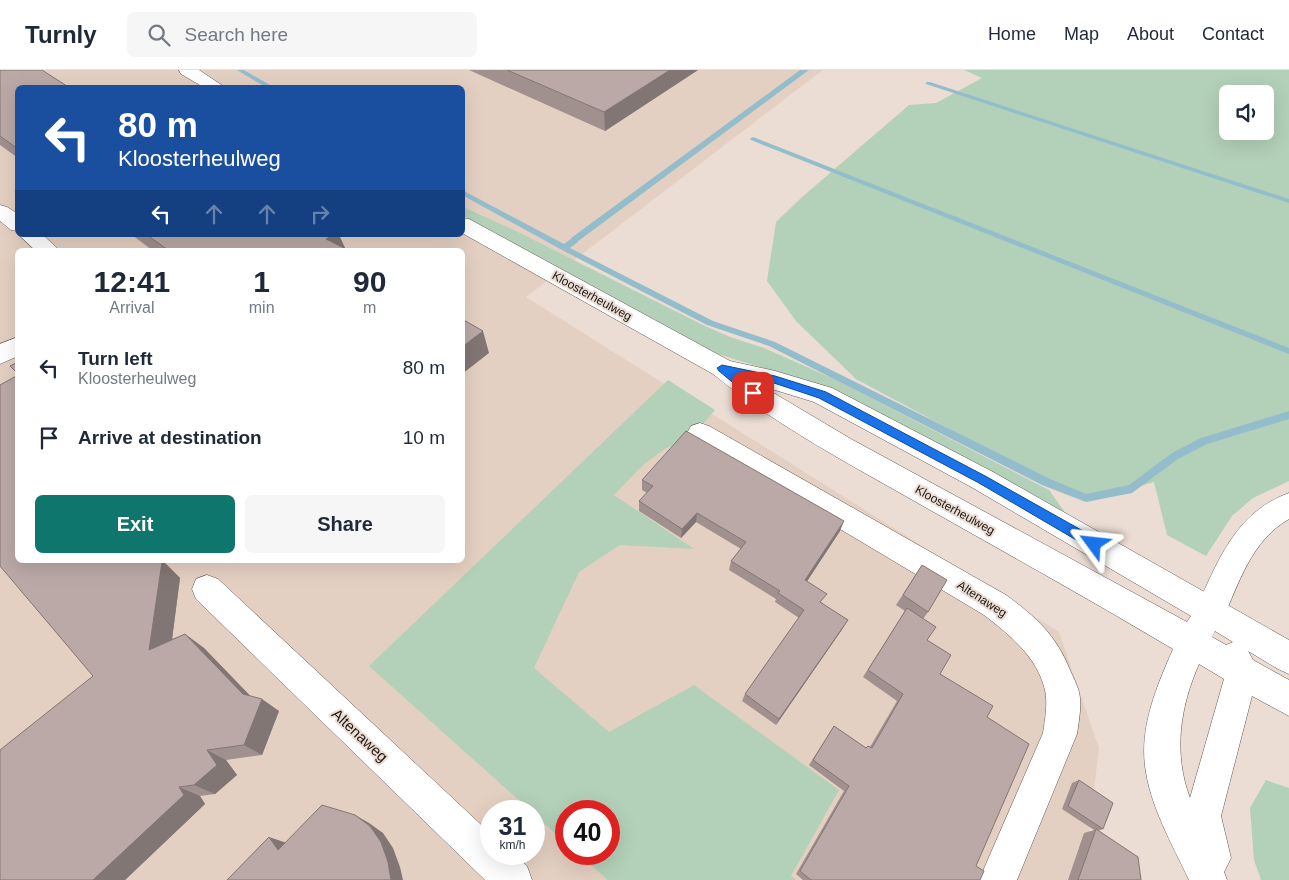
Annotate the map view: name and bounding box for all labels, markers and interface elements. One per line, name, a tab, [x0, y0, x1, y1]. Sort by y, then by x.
search box	[127, 12, 477, 57]
text: Turnly	[25, 21, 97, 48]
icon: search	[145, 21, 173, 49]
text: Search here	[185, 24, 288, 45]
text: Home	[988, 24, 1036, 44]
text: Map	[1064, 24, 1099, 44]
text: About	[1127, 24, 1174, 44]
text: Contact	[1202, 24, 1264, 44]
map controls	[1219, 85, 1274, 140]
button: sound	[1219, 85, 1274, 140]
icon: left	[35, 105, 100, 170]
text: 80 m	[118, 105, 198, 144]
text: Kloosterheulweg	[118, 146, 281, 171]
icon: left	[147, 200, 175, 228]
icon: ahead	[200, 200, 228, 228]
icon: ahead	[253, 200, 281, 228]
icon: right	[306, 200, 334, 228]
text: 12:41	[94, 265, 170, 298]
text: 1	[253, 265, 270, 298]
text: 90	[353, 265, 386, 298]
street label: Kloosterheulweg	[550, 268, 634, 324]
text: Arrival	[109, 299, 155, 316]
text: min	[249, 299, 275, 316]
text: m	[363, 299, 376, 316]
text: Turn left	[78, 348, 153, 369]
icon: left	[35, 354, 63, 382]
text: 80 m	[403, 357, 445, 378]
text: Kloosterheulweg	[78, 370, 196, 387]
pin	[732, 372, 774, 414]
icon: arrive	[739, 379, 767, 407]
icon: arrive	[35, 424, 63, 452]
text: Arrive at destination	[78, 427, 262, 448]
text: 10 m	[403, 427, 445, 448]
street label: Kloosterheulweg	[913, 482, 997, 538]
button: Exit	[35, 495, 235, 553]
button: Share	[245, 495, 445, 553]
position arrow	[1067, 517, 1119, 569]
street label: Altenaweg	[955, 578, 1009, 620]
street label: Altenaweg	[329, 705, 391, 765]
speed limit sign: 40	[555, 800, 620, 865]
text: 31	[499, 812, 526, 840]
text: km/h	[499, 838, 526, 852]

